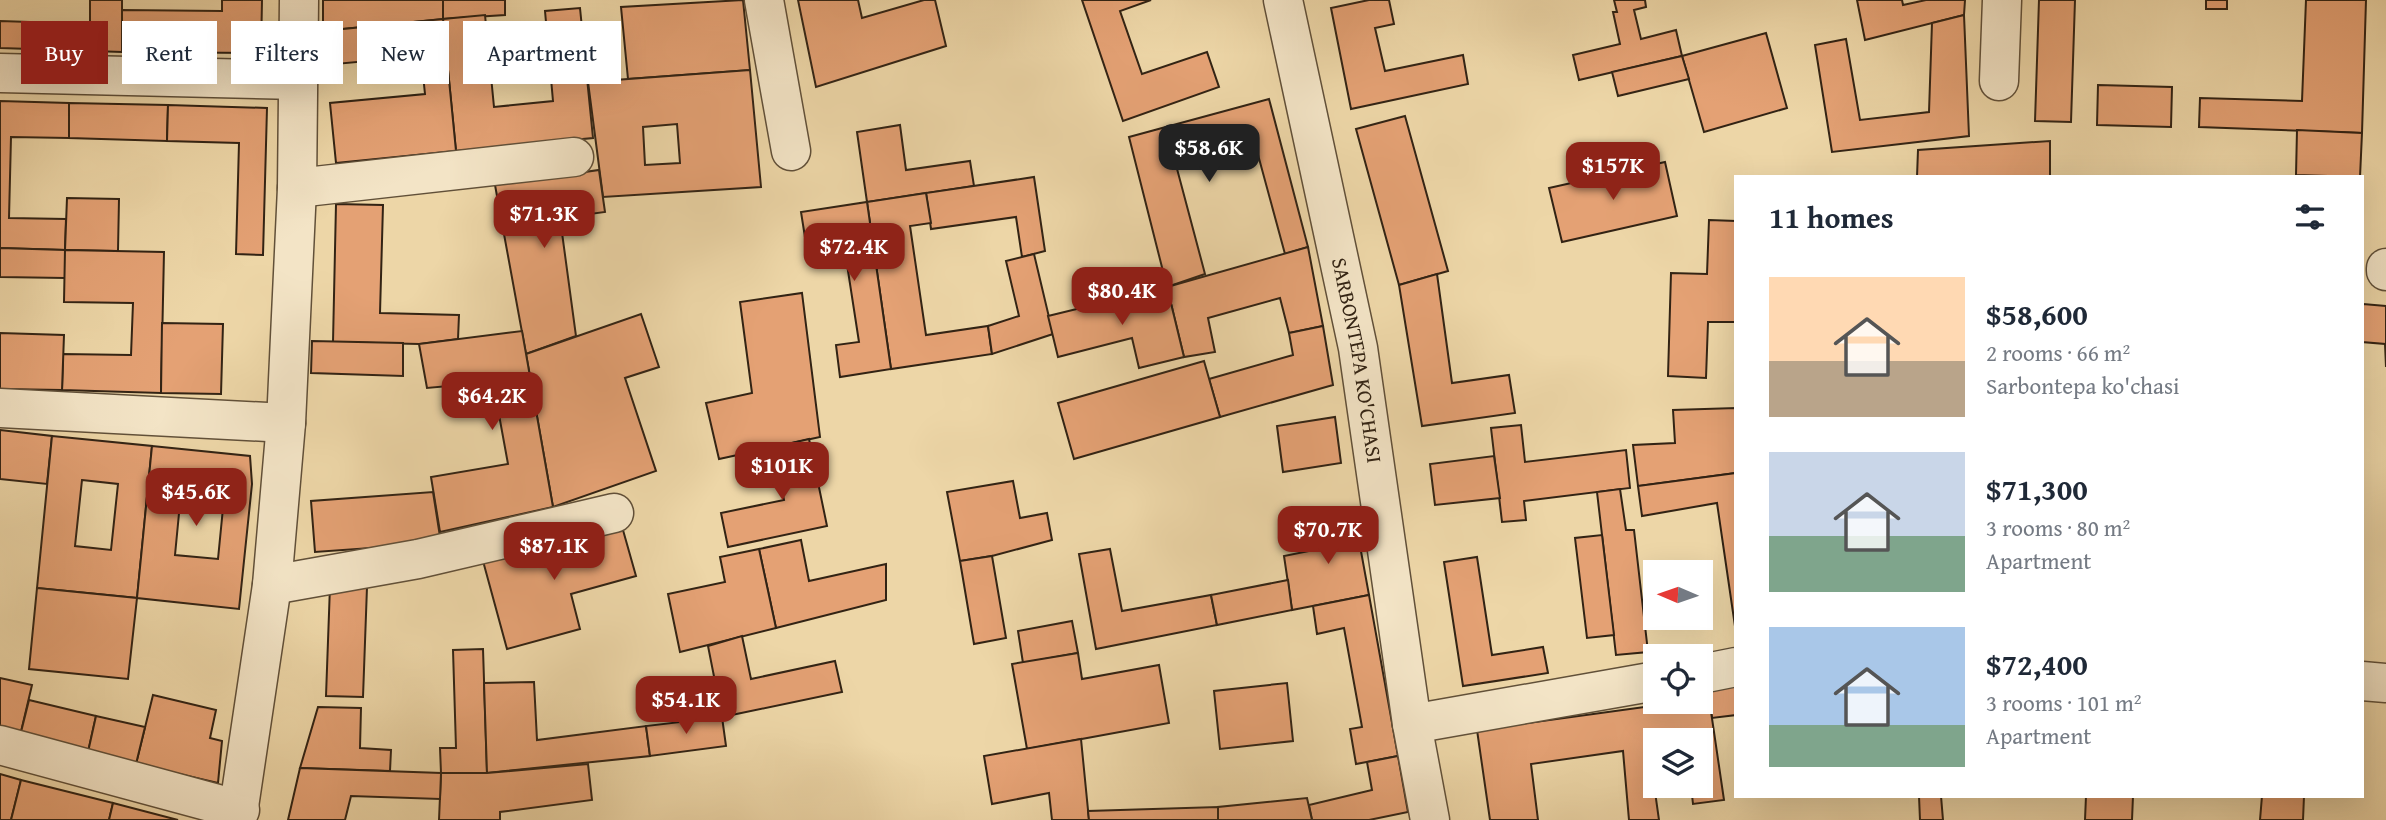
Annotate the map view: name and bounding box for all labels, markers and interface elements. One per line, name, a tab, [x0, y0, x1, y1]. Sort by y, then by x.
chip: Buy	[21, 21, 108, 84]
chip: Rent	[122, 21, 217, 84]
chip: Filters	[231, 21, 343, 84]
chip: New	[357, 21, 449, 84]
chip: Apartment	[463, 21, 621, 84]
pin: $58.6K	[1152, 124, 1266, 184]
text: $58.6K	[1175, 130, 1243, 163]
pin: $157K	[1564, 142, 1662, 202]
text: $157K	[1582, 148, 1644, 181]
pin: $71.3K	[487, 190, 601, 250]
text: 11 homes	[1769, 195, 1894, 239]
text: $71.3K	[510, 196, 578, 229]
icon: filters	[2291, 198, 2329, 236]
pin: $72.4K	[797, 224, 911, 283]
text: $72.4K	[820, 229, 888, 262]
street label: SARBONTEPA KO'CHASI	[1324, 255, 1390, 465]
pin: $80.4K	[1065, 268, 1179, 327]
text: $80.4K	[1088, 273, 1156, 306]
text: $58,600	[1986, 292, 2088, 336]
icon: home	[1825, 305, 1909, 389]
text: 2 rooms · 66 m²	[1986, 336, 2130, 369]
text: Sarbontepa ko'chasi	[1986, 369, 2180, 402]
pin: $64.2K	[435, 372, 549, 432]
text: $64.2K	[458, 378, 526, 411]
pin: $101K	[733, 442, 831, 502]
text: $101K	[751, 448, 813, 481]
text: $71,300	[1986, 467, 2088, 511]
pin: $45.6K	[139, 468, 253, 528]
text: $45.6K	[162, 474, 230, 507]
icon: home	[1825, 480, 1909, 564]
pin: $70.7K	[1271, 506, 1385, 566]
text: 3 rooms · 80 m²	[1986, 511, 2130, 544]
text: $70.7K	[1294, 512, 1362, 545]
pin: $87.1K	[497, 522, 611, 582]
text: $87.1K	[520, 528, 588, 561]
text: Apartment	[1986, 544, 2091, 577]
north arrow	[1643, 560, 1713, 630]
map controls	[1643, 560, 1713, 798]
text: $72,400	[1986, 642, 2088, 686]
button: locate	[1643, 644, 1713, 714]
icon: home	[1825, 655, 1909, 739]
pin: $54.1K	[629, 676, 743, 736]
text: $54.1K	[652, 682, 720, 715]
text: 3 rooms · 101 m²	[1986, 686, 2141, 719]
text: Apartment	[1986, 719, 2091, 752]
button: layers	[1643, 728, 1713, 798]

